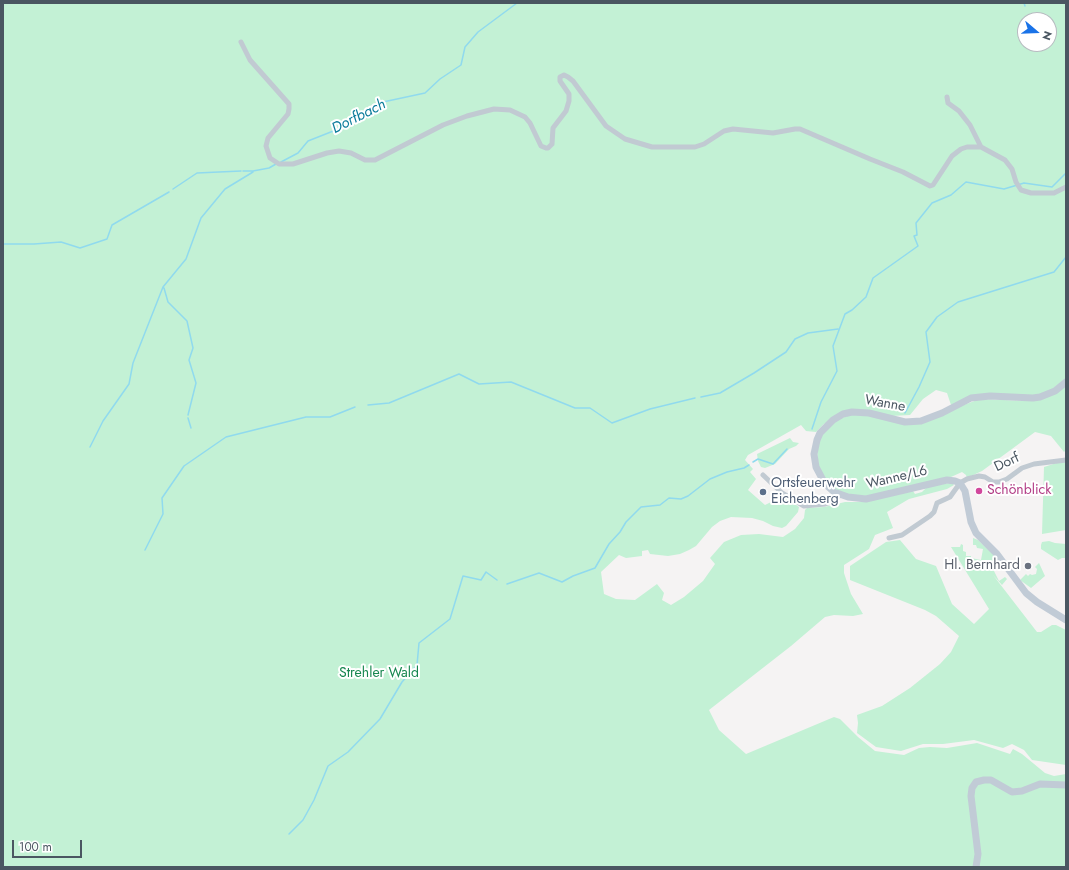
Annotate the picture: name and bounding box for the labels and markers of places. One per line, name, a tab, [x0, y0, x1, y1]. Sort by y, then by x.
place label: Ortsfeuerwehr Eichenberg	[771, 476, 856, 508]
place label: Schönblick	[987, 483, 1051, 499]
marker: Schönblick	[974, 486, 984, 496]
marker: Ortsfeuerwehr Eichenberg	[758, 487, 768, 497]
place label: Hl. Bernhard	[944, 558, 1020, 574]
marker: Hl. Bernhard	[1023, 561, 1033, 571]

